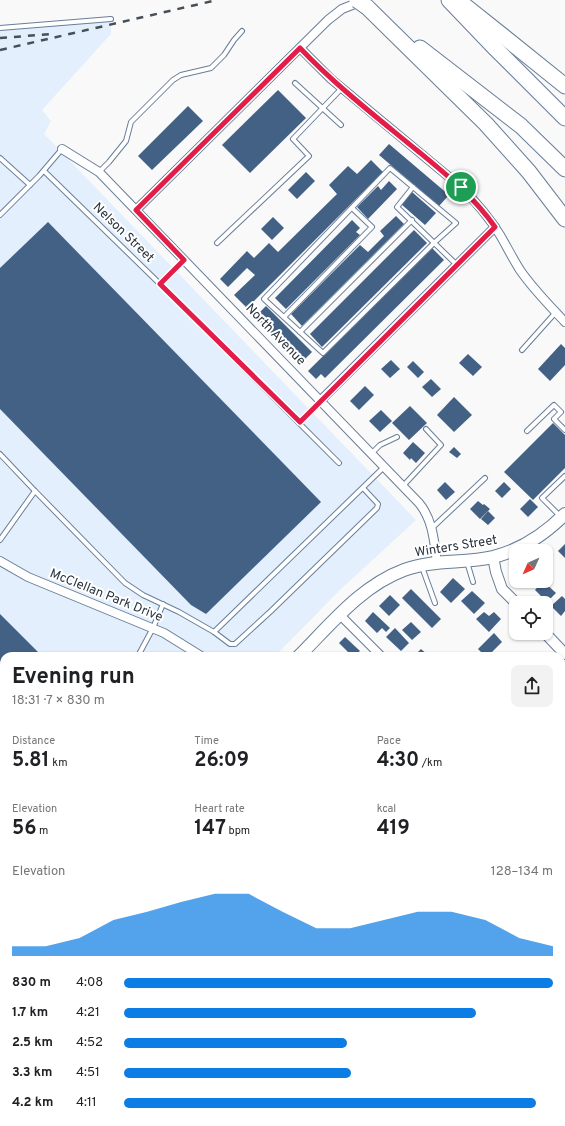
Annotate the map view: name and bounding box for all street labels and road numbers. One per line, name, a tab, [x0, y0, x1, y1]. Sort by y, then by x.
street label: Nelson Street	[89, 200, 157, 266]
street label: North Avenue	[242, 301, 308, 369]
street label: Winters Street	[414, 533, 498, 561]
street label: McClellan Park Drive	[47, 566, 165, 626]

